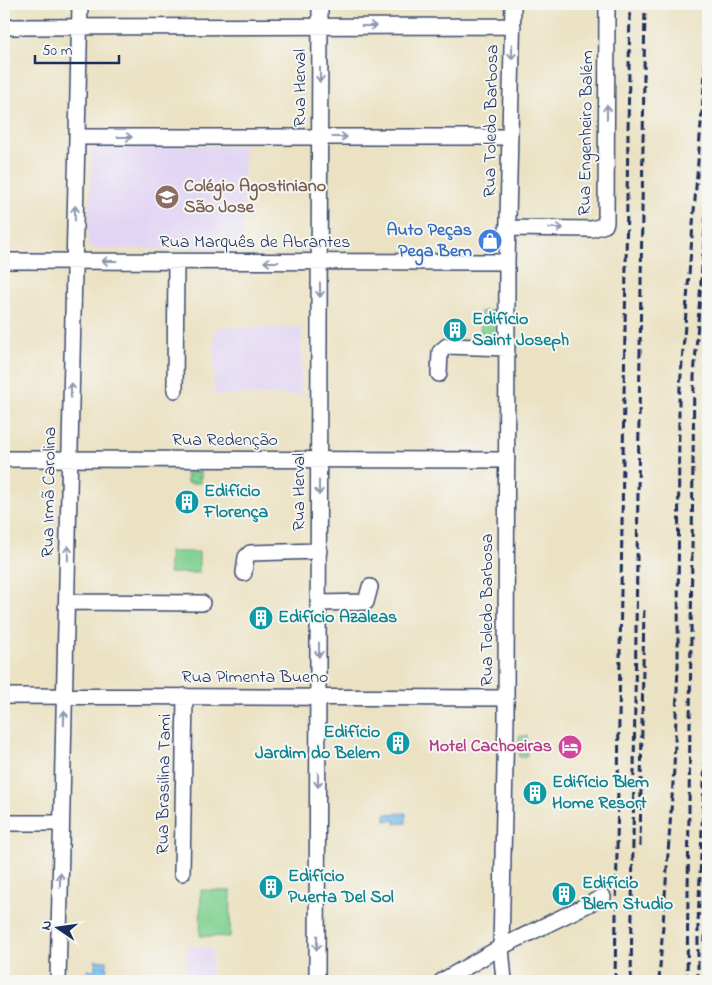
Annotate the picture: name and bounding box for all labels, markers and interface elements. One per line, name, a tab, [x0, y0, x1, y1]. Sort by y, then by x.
one-way arrow	[360, 21, 376, 31]
scale bar	[35, 32, 119, 64]
text: 50 m	[42, 40, 73, 62]
street label: Rua Toledo Barbosa	[478, 44, 506, 198]
one-way arrow	[507, 44, 517, 60]
street label: Rua Herval	[288, 49, 314, 127]
street label: Rua Engenheiro Balém	[573, 50, 602, 216]
one-way arrow	[315, 66, 325, 83]
one-way arrow	[602, 104, 612, 120]
one-way arrow	[117, 132, 133, 142]
one-way arrow	[332, 132, 348, 142]
place label: Colégio Agostiniano São Jose	[184, 174, 326, 221]
school or university icon: Colégio Agostiniano São Jose	[154, 184, 180, 210]
one-way arrow	[70, 205, 80, 221]
place label: Auto Peças Pega Bem	[386, 218, 472, 266]
one-way arrow	[548, 224, 564, 233]
shop icon: Auto Peças Pega Bem	[477, 228, 503, 254]
street label: Rua Marquês de Abrantes	[160, 230, 350, 256]
one-way arrow	[101, 256, 118, 266]
one-way arrow	[264, 257, 280, 267]
one-way arrow	[315, 282, 325, 298]
place label: Edifício Saint Joseph	[472, 307, 570, 354]
building icon: Edifício Saint Joseph	[442, 317, 468, 343]
one-way arrow	[66, 383, 76, 399]
street label: Rua Irmã Carolina	[36, 426, 64, 558]
street label: Rua Redenção	[172, 428, 278, 454]
street label: Rua Herval	[287, 453, 313, 531]
place label: Edifício Florença	[203, 479, 269, 526]
one-way arrow	[314, 479, 324, 495]
building icon: Edifício Florença	[174, 489, 200, 515]
street label: Rua Toledo Barbosa	[475, 533, 501, 687]
one-way arrow	[63, 545, 73, 562]
building icon: Edifício Azaleas	[248, 605, 274, 631]
place label: Edifício Azaleas	[278, 605, 397, 631]
one-way arrow	[314, 642, 324, 658]
street label: Rua Pimenta Bueno	[182, 665, 328, 691]
one-way arrow	[59, 710, 69, 726]
street label: Rua Brasilina Tami	[151, 713, 179, 855]
place label: Edifício Jardim do Belem	[255, 720, 380, 767]
building icon: Edifício Jardim do Belem	[385, 730, 411, 756]
place label: Motel Cachoeiras	[429, 734, 552, 760]
hotel icon: Motel Cachoeiras	[557, 734, 583, 760]
place label: Edifício Blem Home Resort	[552, 770, 649, 817]
one-way arrow	[313, 772, 323, 788]
building icon: Edifício Blem Home Resort	[522, 780, 548, 806]
place label: Edifício Puerta Del Sol	[288, 864, 394, 911]
place label: Edifício Blem Studio	[581, 871, 673, 918]
one-way arrow	[55, 872, 65, 888]
building icon: Edifício Puerta Del Sol	[258, 874, 284, 900]
building icon: Edifício Blem Studio	[551, 881, 577, 907]
north arrow	[32, 902, 82, 952]
text: N	[36, 918, 58, 932]
one-way arrow	[312, 934, 322, 951]

